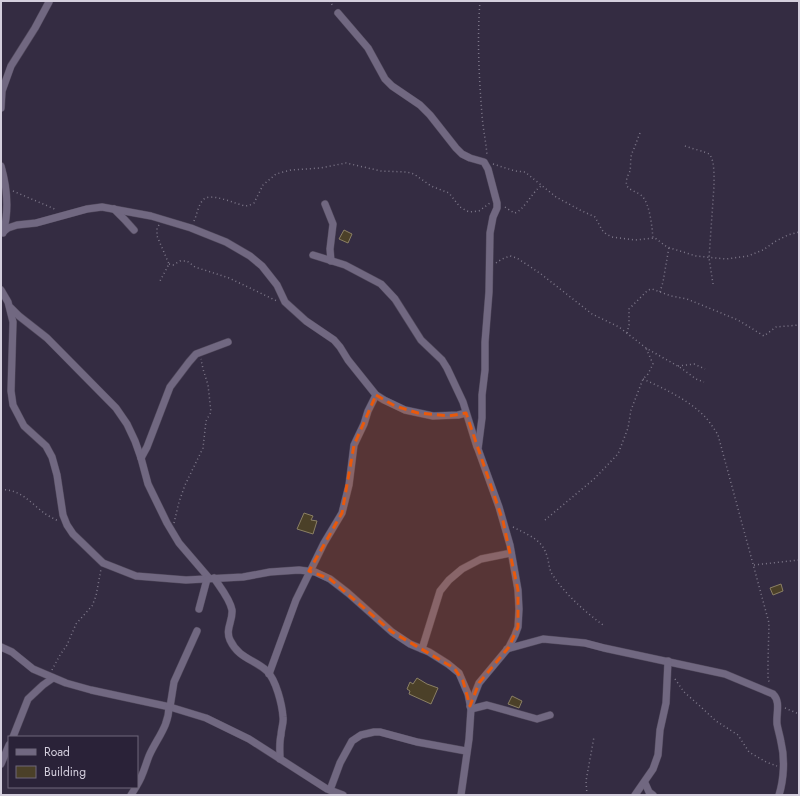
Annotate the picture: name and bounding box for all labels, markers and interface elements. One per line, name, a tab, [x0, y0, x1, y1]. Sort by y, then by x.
legend	[8, 736, 138, 788]
text: Road	[44, 743, 70, 761]
text: Building	[44, 763, 86, 781]

